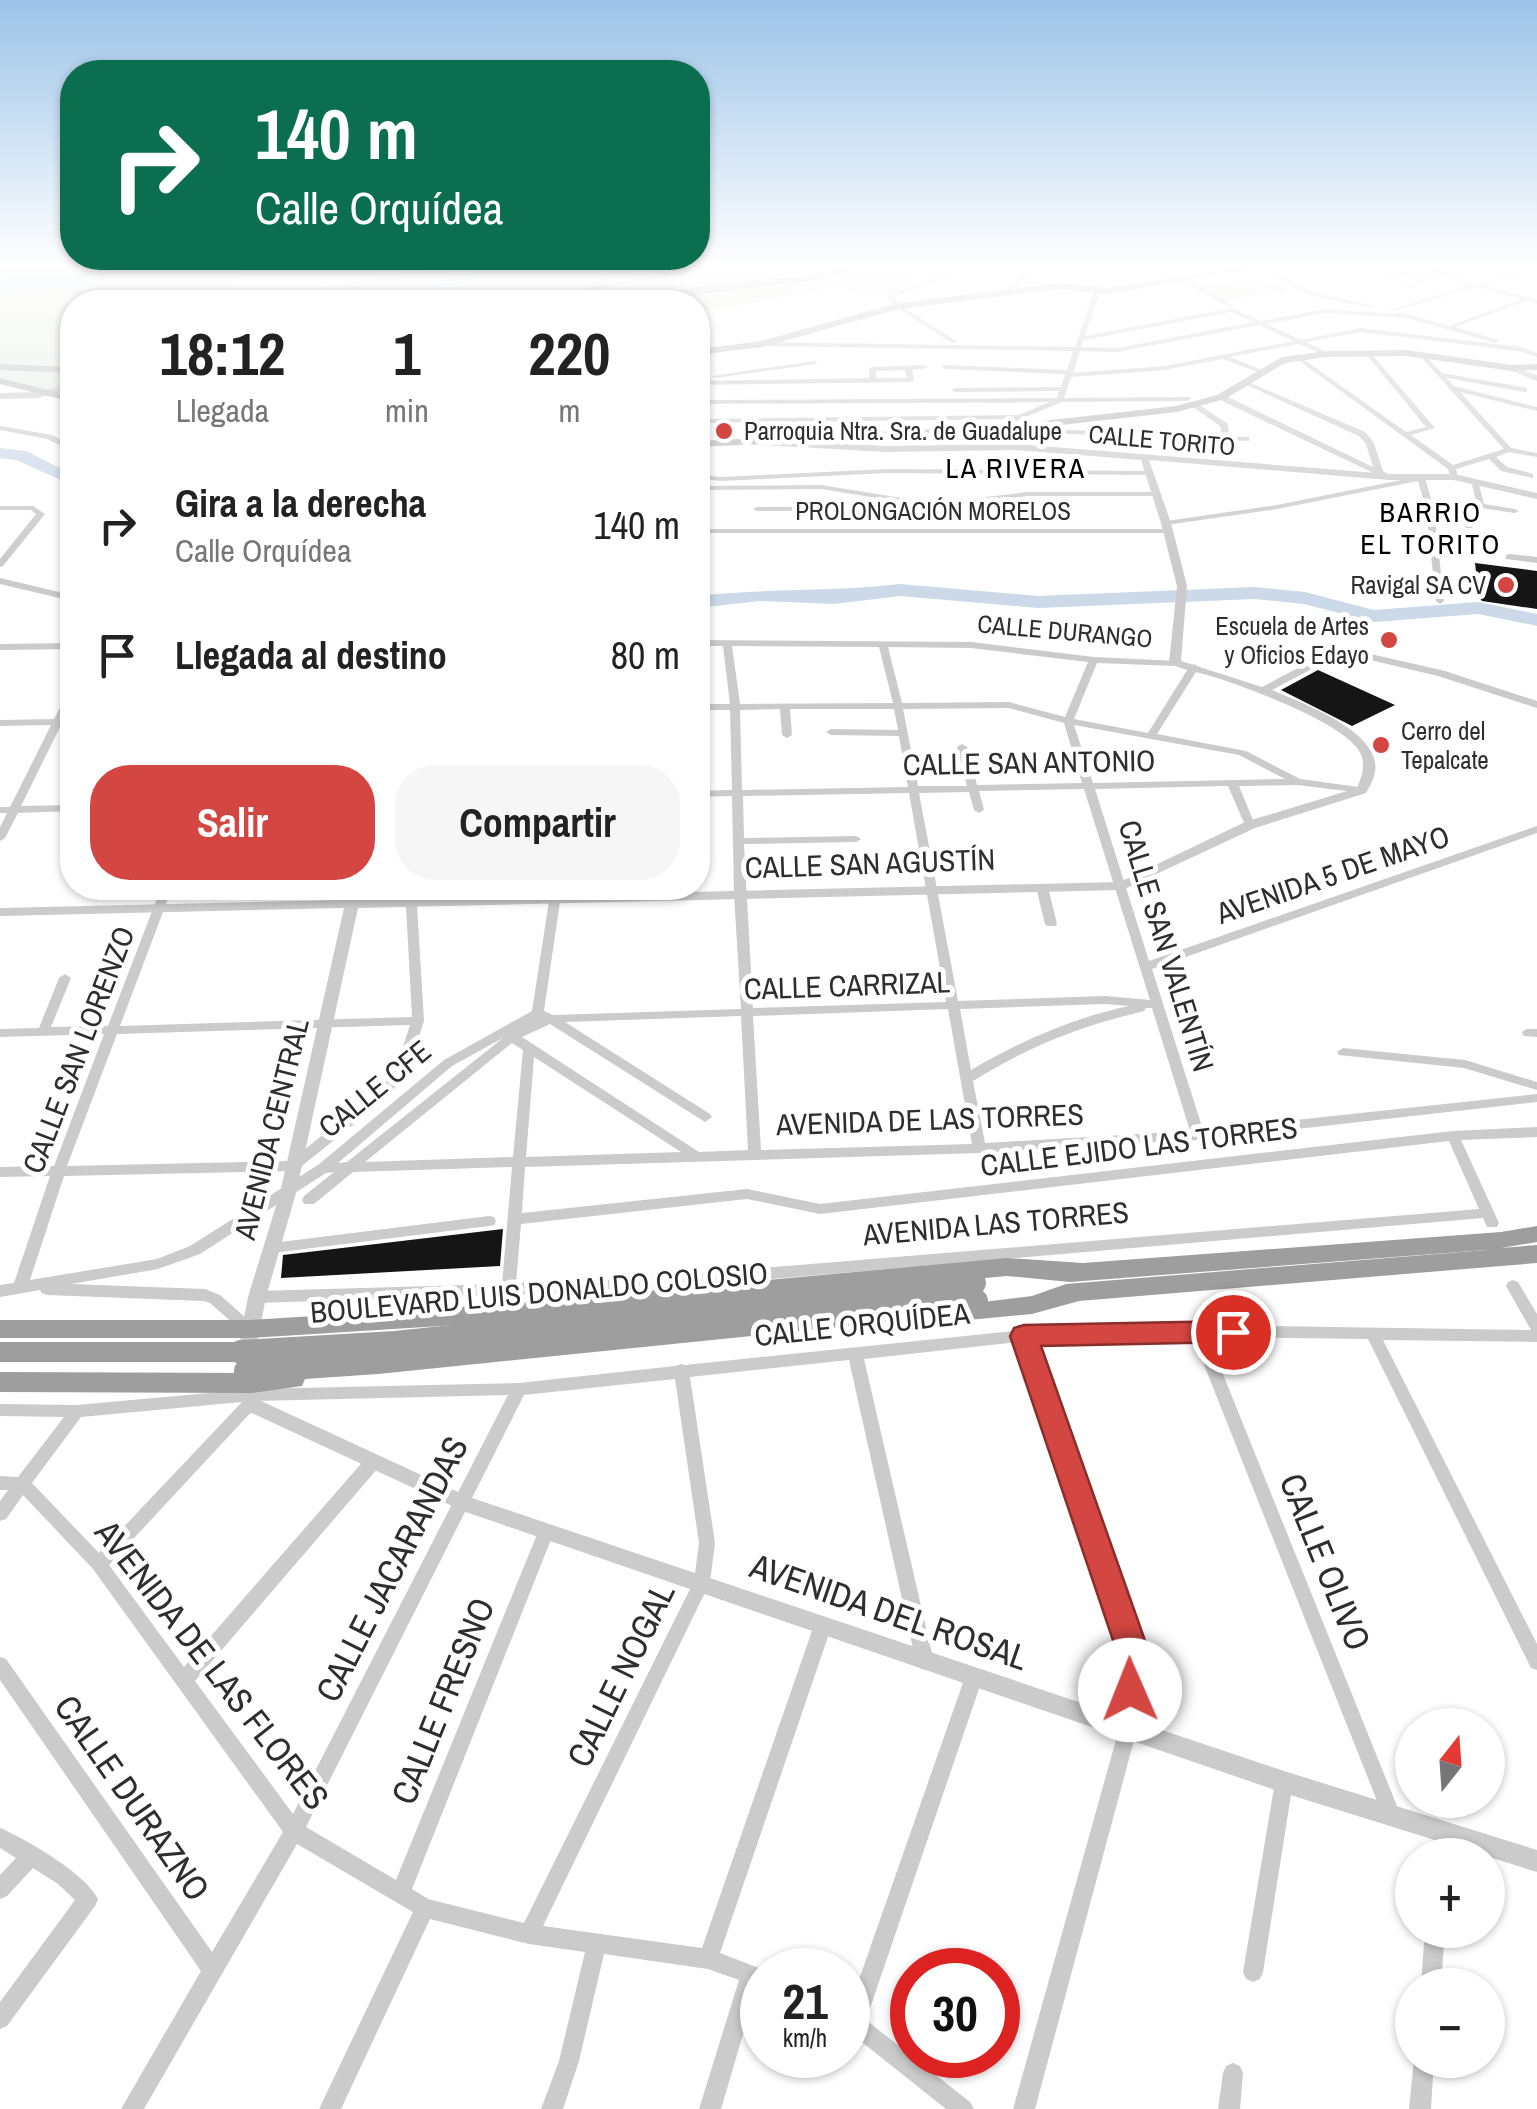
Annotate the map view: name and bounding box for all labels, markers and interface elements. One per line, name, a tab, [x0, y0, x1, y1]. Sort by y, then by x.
text: 140 m	[255, 87, 418, 181]
icon: right	[90, 100, 220, 230]
text: Calle Orquídea	[255, 177, 503, 238]
text: 18:12	[160, 313, 285, 394]
text: 1	[393, 313, 421, 394]
text: 220	[528, 313, 610, 394]
text: Llegada	[176, 389, 269, 432]
text: min	[385, 389, 429, 432]
text: m	[558, 389, 580, 432]
place label: Parroquia Ntra. Sra. de Guadalupe	[744, 414, 1062, 448]
street label: CALLE TORITO	[1087, 417, 1237, 463]
marker: Parroquia Ntra. Sra. de Guadalupe	[713, 420, 735, 442]
district label: LA RIVERA	[945, 449, 1087, 487]
text: Gira a la derecha	[175, 478, 426, 529]
district label: BARRIO EL TORITO	[1360, 493, 1502, 563]
street label: PROLONGACIÓN MORELOS	[795, 494, 1071, 528]
icon: right	[90, 498, 145, 553]
text: 140 m	[593, 500, 680, 551]
text: Calle Orquídea	[175, 529, 351, 572]
place label: Ravigal SA CV	[1350, 568, 1486, 602]
marker: Ravigal SA CV	[1495, 574, 1517, 596]
street label: CALLE DURANGO	[976, 606, 1154, 656]
place label: Escuela de Artes y Oficios Edayo	[1215, 609, 1369, 672]
icon: arrive	[90, 628, 145, 683]
marker: Escuela de Artes y Oficios Edayo	[1378, 629, 1400, 651]
text: Llegada al destino	[175, 630, 447, 681]
text: 80 m	[611, 630, 680, 681]
place label: Cerro del Tepalcate	[1401, 714, 1489, 777]
marker: Cerro del Tepalcate	[1370, 734, 1392, 756]
street label: CALLE SAN ANTONIO	[902, 740, 1156, 784]
button: Salir	[90, 765, 375, 880]
button: Compartir	[395, 765, 680, 880]
street label: CALLE SAN VALENTÍN	[1110, 815, 1224, 1076]
street label: AVENIDA 5 DE MAYO	[1210, 815, 1454, 933]
street label: CALLE SAN AGUSTÍN	[744, 839, 996, 887]
street label: CALLE SAN LORENZO	[13, 921, 144, 1179]
street label: CALLE CARRIZAL	[743, 961, 951, 1009]
street label: AVENIDA CENTRAL	[224, 1014, 318, 1244]
street label: CALLE CFE	[310, 1031, 439, 1146]
street label: AVENIDA DE LAS TORRES	[775, 1094, 1084, 1144]
street label: CALLE EJIDO LAS TORRES	[978, 1107, 1300, 1185]
street label: AVENIDA LAS TORRES	[860, 1191, 1131, 1255]
street label: BOULEVARD LUIS DONALDO COLOSIO	[309, 1252, 769, 1332]
pin	[1191, 1290, 1276, 1375]
street label: CALLE ORQUÍDEA	[752, 1293, 972, 1355]
icon: arrive	[1206, 1305, 1261, 1360]
street label: CALLE JACARANDAS	[304, 1428, 479, 1709]
street label: CALLE OLIVO	[1269, 1466, 1382, 1657]
street label: AVENIDA DE LAS FLORES	[84, 1509, 340, 1819]
street label: AVENIDA DEL ROSAL	[743, 1542, 1034, 1681]
street label: CALLE NOGAL	[556, 1575, 685, 1775]
street label: CALLE FRESNO	[380, 1591, 505, 1811]
position arrow	[1078, 1638, 1182, 1742]
street label: CALLE DURAZNO	[44, 1686, 221, 1910]
north arrow	[1395, 1708, 1505, 1818]
map controls	[1395, 1708, 1505, 2078]
button: +	[1395, 1838, 1505, 1948]
speed limit sign: 30	[890, 1948, 1020, 2078]
text: 21	[782, 1967, 828, 2035]
button: −	[1395, 1968, 1505, 2078]
text: km/h	[783, 2021, 827, 2055]

